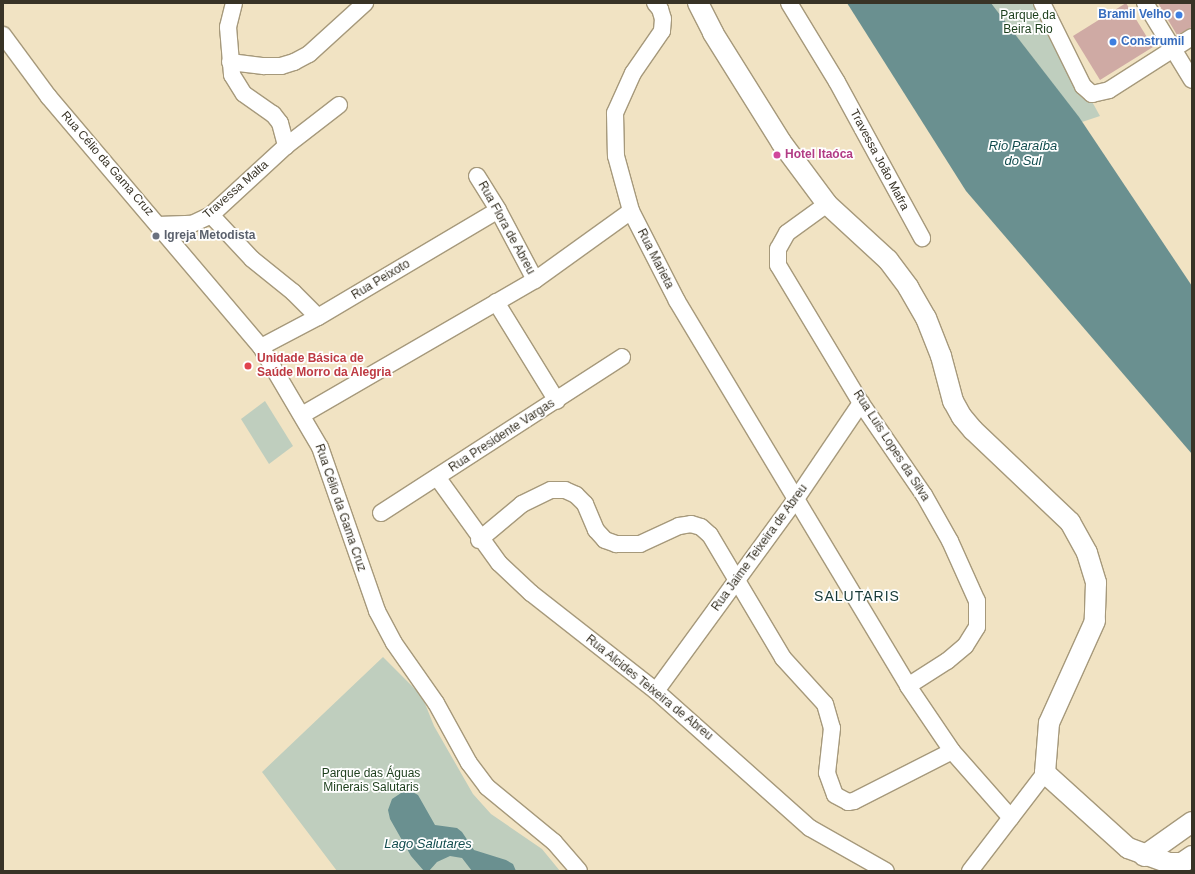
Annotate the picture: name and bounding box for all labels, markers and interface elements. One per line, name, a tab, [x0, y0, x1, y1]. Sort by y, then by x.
place label: Bramil Velho	[1098, 8, 1171, 22]
park label: Parque da Beira Rio	[1000, 9, 1056, 37]
marker: Bramil Velho	[1174, 10, 1184, 20]
place label: Construmil	[1121, 35, 1184, 49]
marker: Construmil	[1108, 37, 1118, 47]
street label: Travessa João Mafra	[846, 107, 912, 213]
street label: Rua Célio da Gama Cruz	[58, 109, 156, 219]
water label: Rio Paraíba do Sul	[989, 139, 1057, 170]
place label: Hotel Itaóca	[785, 148, 853, 162]
marker: Hotel Itaóca	[772, 150, 782, 160]
street label: Travessa Malta	[200, 158, 272, 222]
street label: Rua Flora de Abreu	[474, 179, 538, 277]
street label: Rua Marieta	[634, 227, 676, 291]
place label: Igreja Metodista	[164, 229, 255, 243]
marker: Igreja Metodista	[151, 231, 161, 241]
street label: Rua Peixoto	[349, 257, 413, 303]
place label: Unidade Básica de Saúde Morro da Alegria	[257, 352, 392, 380]
marker: Unidade Básica de Saúde Morro da Alegria	[242, 360, 254, 372]
street label: Rua Luis Lopes da Silva	[850, 388, 932, 504]
street label: Rua Presidente Vargas	[446, 396, 558, 476]
street label: Rua Célio da Gama Cruz	[311, 442, 369, 574]
street label: Rua Jaime Teixeira de Abreu	[709, 481, 811, 615]
district label: SALUTARIS	[814, 588, 900, 604]
street label: Rua Alcides Teixeira de Abreu	[582, 632, 716, 744]
park label: Parque das Águas Minerais Salutaris	[322, 767, 420, 795]
water label: Lago Salutares	[384, 836, 472, 852]

